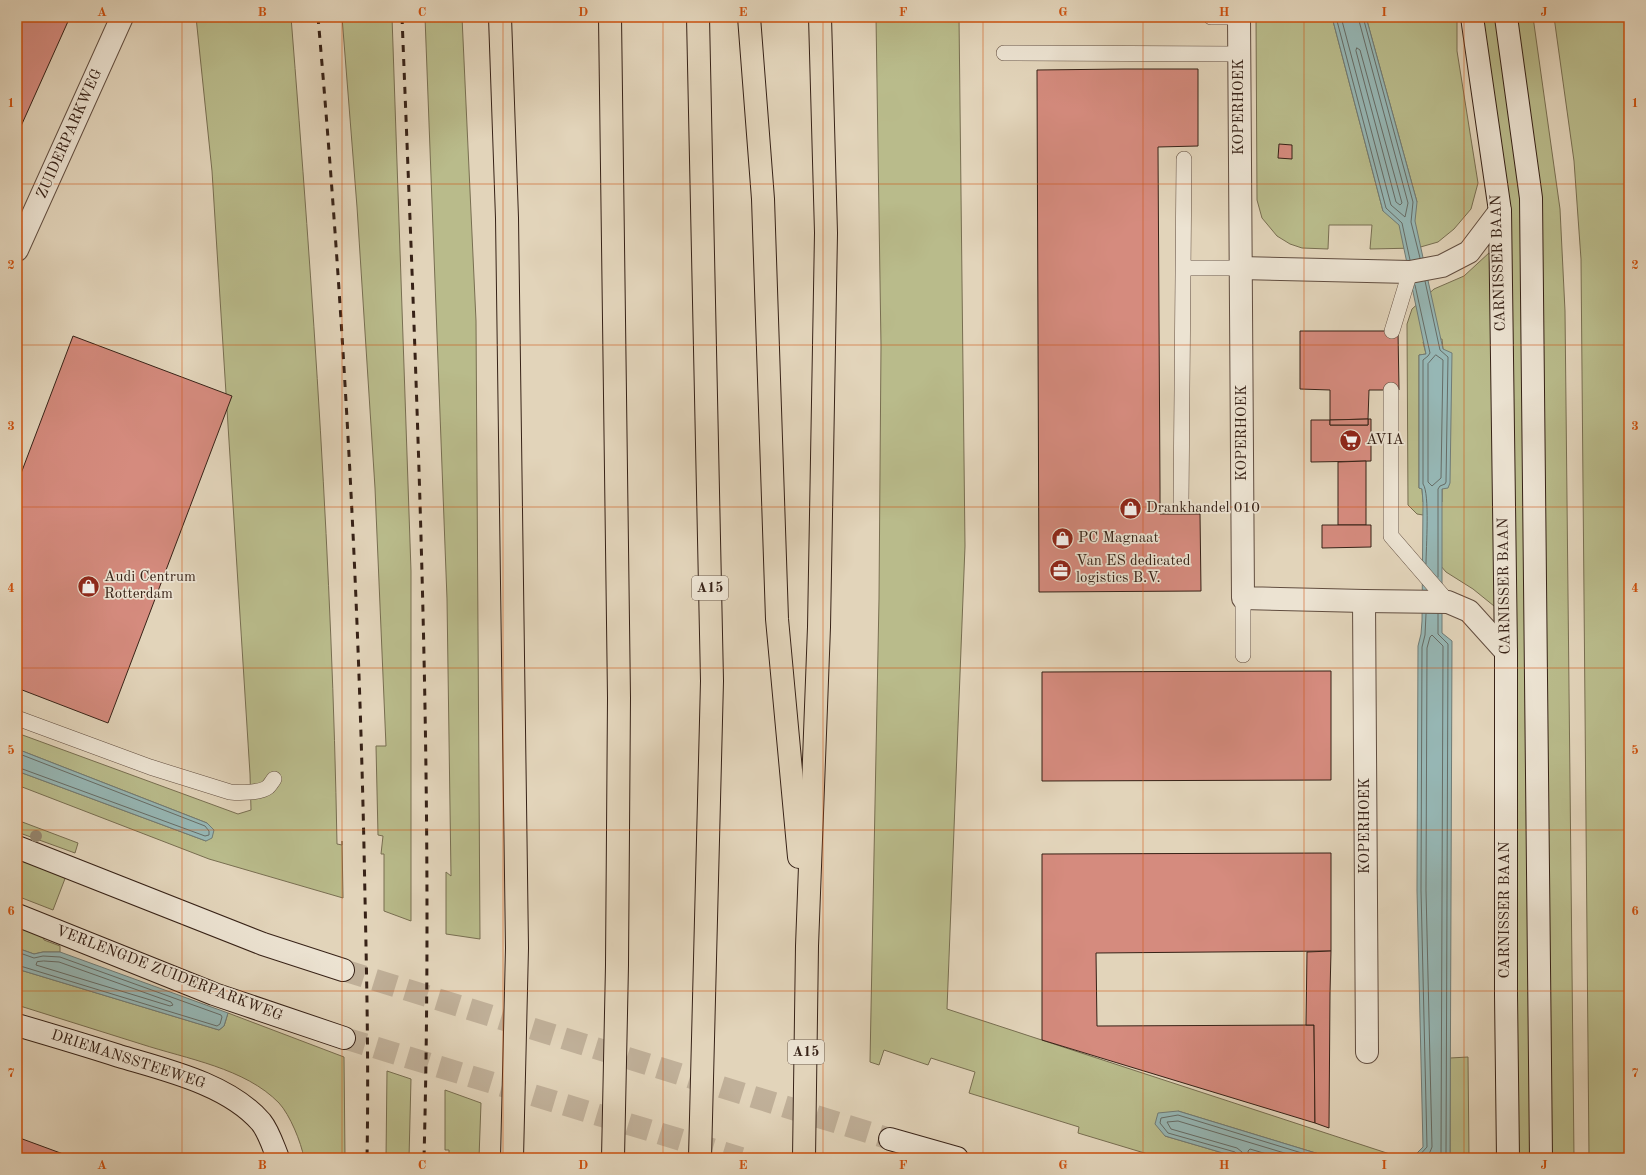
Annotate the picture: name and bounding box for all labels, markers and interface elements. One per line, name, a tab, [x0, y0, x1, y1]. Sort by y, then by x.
text: A	[97, 6, 107, 19]
text: B	[257, 6, 267, 19]
text: C	[418, 6, 426, 19]
text: D	[578, 6, 588, 19]
text: E	[739, 6, 748, 19]
text: F	[899, 6, 908, 19]
text: G	[1058, 6, 1068, 19]
text: H	[1219, 6, 1230, 19]
text: I	[1381, 6, 1387, 19]
text: J	[1540, 6, 1548, 19]
street label: KOPERHOEK	[1232, 59, 1247, 155]
street label: ZUIDERPARKWEG	[35, 67, 105, 201]
text: 1	[7, 97, 15, 110]
text: 1	[1631, 97, 1639, 110]
street label: CARNISSER BAAN	[1489, 194, 1509, 332]
text: 2	[7, 259, 15, 272]
text: 2	[1631, 259, 1639, 272]
street label: KOPERHOEK	[1235, 385, 1250, 481]
text: 3	[7, 420, 15, 433]
text: 3	[1631, 420, 1639, 433]
supermarket icon: AVIA	[1337, 427, 1363, 453]
place label: AVIA	[1366, 433, 1404, 448]
shop icon: Drankhandel 010	[1118, 495, 1144, 521]
place label: Drankhandel 010	[1146, 501, 1260, 516]
street label: CARNISSER BAAN	[1496, 517, 1514, 655]
shop icon: PC Magnaat	[1049, 525, 1075, 551]
place label: PC Magnaat	[1078, 531, 1159, 546]
place label: Van ES dedicated logistics B.V.	[1076, 554, 1191, 586]
office icon: Van ES dedicated logistics B.V.	[1047, 557, 1073, 583]
place label: Audi Centrum Rotterdam	[104, 570, 196, 602]
shop icon: Audi Centrum Rotterdam	[75, 573, 101, 599]
road number: A15	[692, 576, 728, 600]
text: 4	[7, 582, 15, 595]
text: 4	[1631, 582, 1639, 595]
text: 5	[7, 744, 15, 757]
text: 5	[1631, 744, 1639, 757]
street label: KOPERHOEK	[1358, 778, 1373, 874]
street label: CARNISSER BAAN	[1498, 841, 1513, 979]
text: 6	[7, 905, 15, 918]
text: 6	[1631, 905, 1639, 918]
street label: VERLENGDE ZUIDERPARKWEG	[53, 924, 285, 1024]
street label: DRIEMANSSTEEWEG	[49, 1028, 207, 1092]
road number: A15	[788, 1040, 824, 1064]
text: 7	[7, 1067, 15, 1080]
text: 7	[1631, 1067, 1639, 1080]
text: A	[97, 1159, 107, 1172]
text: B	[257, 1159, 267, 1172]
text: C	[418, 1159, 426, 1172]
text: D	[578, 1159, 588, 1172]
text: E	[739, 1159, 748, 1172]
text: F	[899, 1159, 908, 1172]
text: G	[1058, 1159, 1068, 1172]
text: H	[1219, 1159, 1230, 1172]
text: I	[1381, 1159, 1387, 1172]
text: J	[1540, 1159, 1548, 1172]

